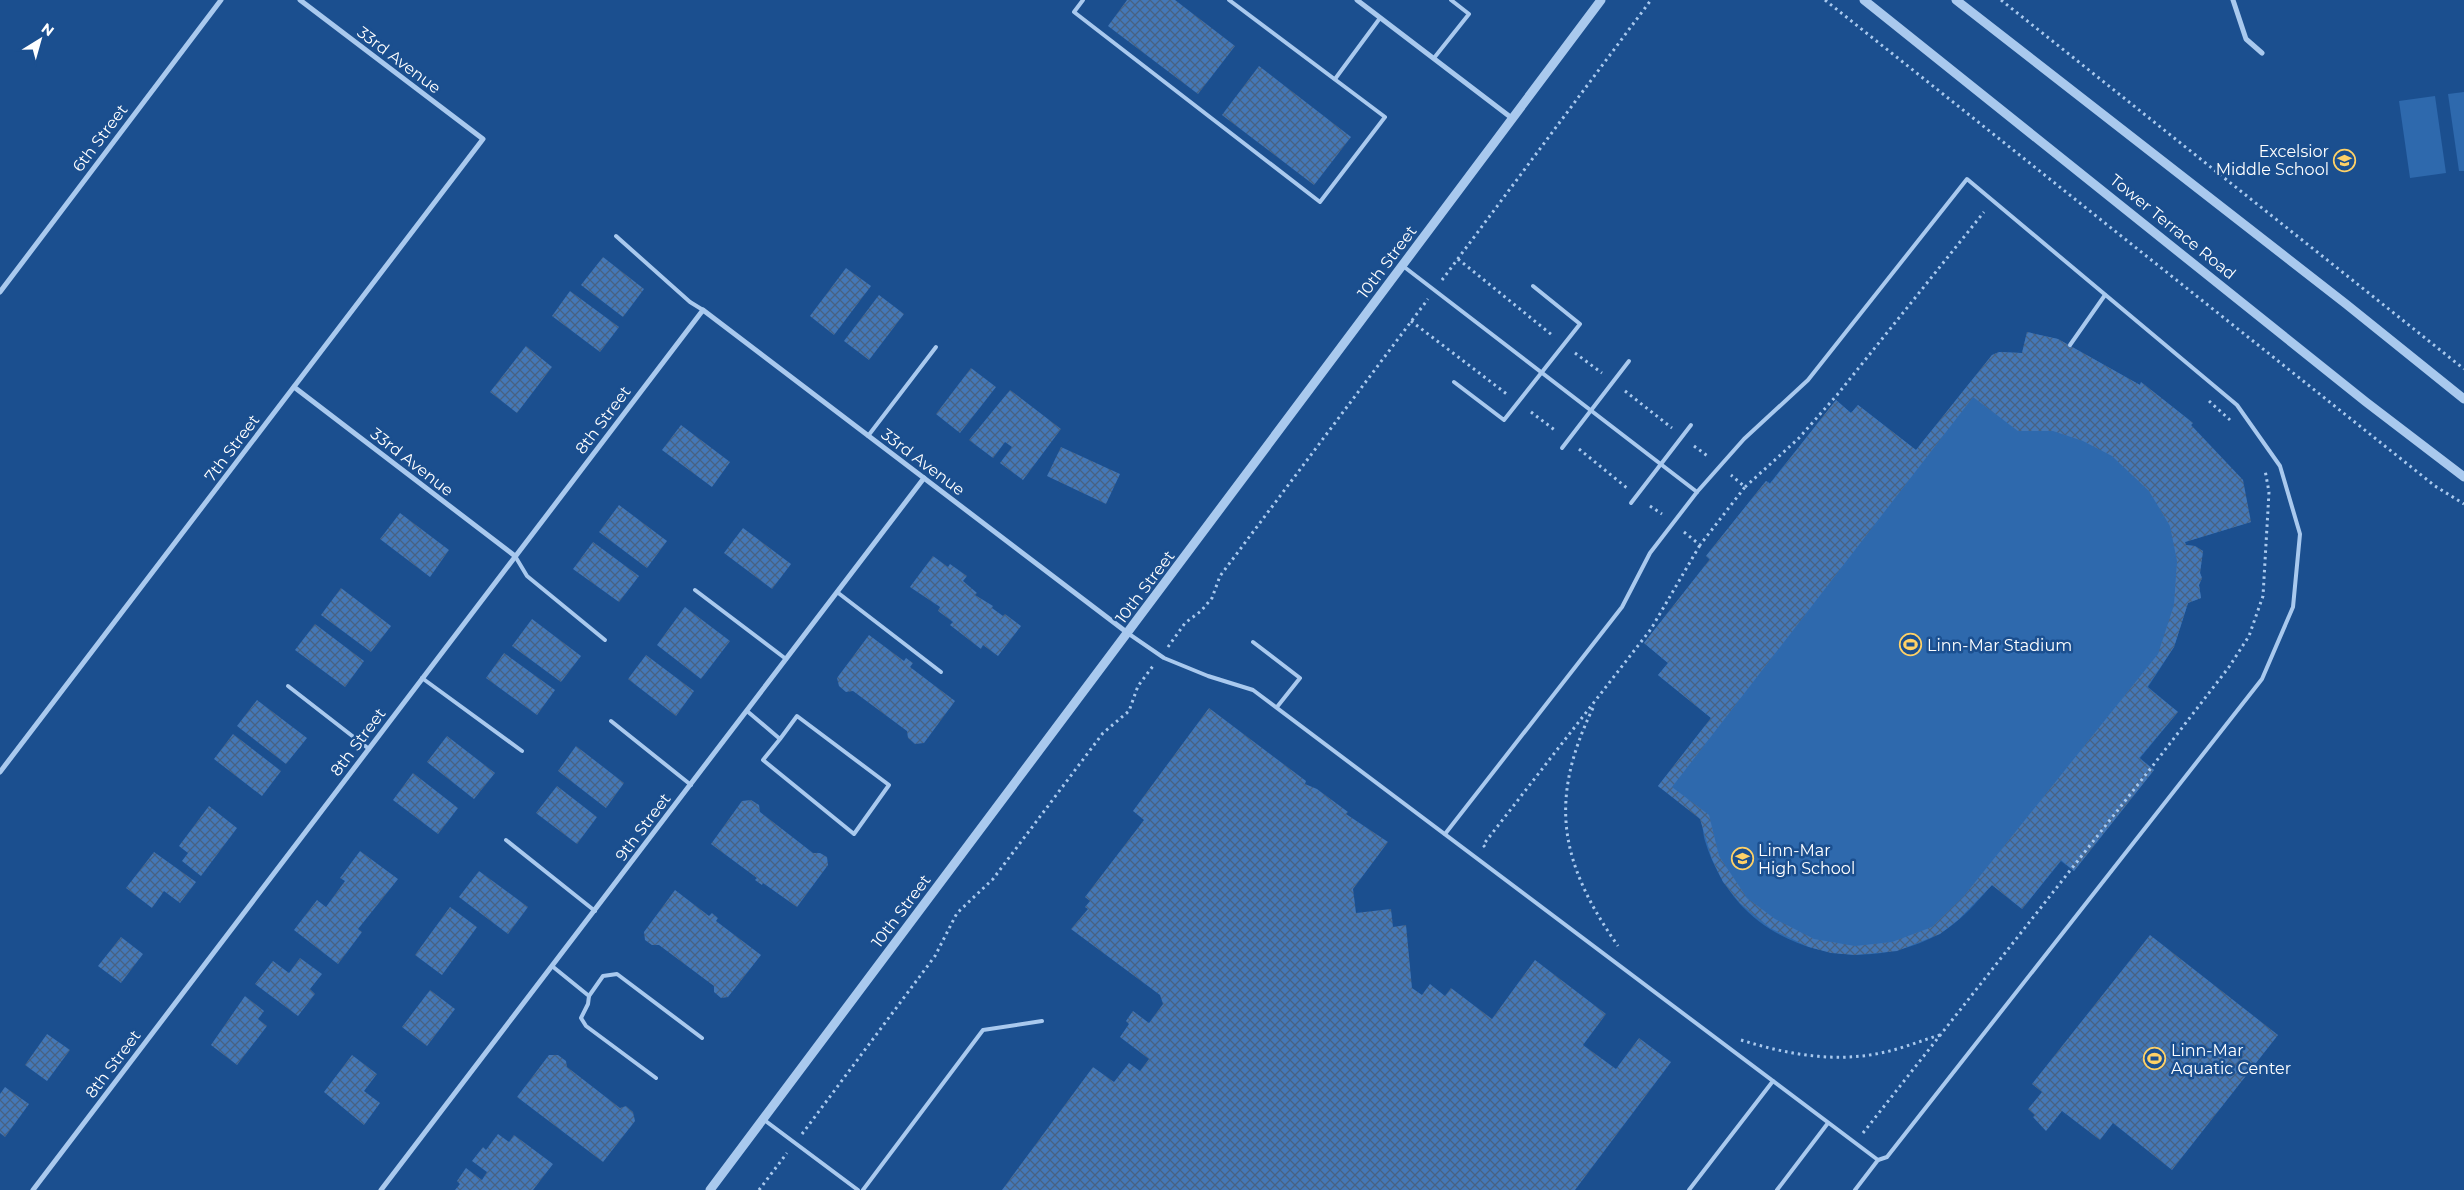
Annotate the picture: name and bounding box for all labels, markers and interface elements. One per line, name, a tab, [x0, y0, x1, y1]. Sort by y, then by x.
north arrow	[15, 15, 65, 65]
text: N	[38, 19, 58, 40]
street label: 33rd Avenue	[354, 22, 444, 98]
street label: 6th Street	[68, 100, 132, 176]
place label: Excelsior Middle School	[2216, 142, 2329, 179]
school or university icon: Excelsior Middle School	[2333, 148, 2357, 172]
street label: Tower Terrace Road	[2106, 170, 2240, 284]
street label: 10th Street	[1353, 221, 1421, 302]
street label: 8th Street	[571, 382, 635, 458]
street label: 7th Street	[201, 410, 264, 485]
street label: 33rd Avenue	[367, 424, 457, 500]
street label: 33rd Avenue	[878, 424, 968, 500]
street label: 10th Street	[1111, 546, 1179, 627]
sports icon: Linn-Mar Stadium	[1899, 633, 1923, 657]
place label: Linn-Mar Stadium	[1927, 636, 2072, 655]
street label: 8th Street	[326, 704, 390, 780]
street label: 9th Street	[611, 789, 675, 865]
place label: Linn-Mar High School	[1758, 841, 1855, 878]
school or university icon: Linn-Mar High School	[1730, 847, 1754, 871]
street label: 10th Street	[867, 870, 935, 951]
street label: 8th Street	[81, 1026, 145, 1102]
place label: Linn-Mar Aquatic Center	[2171, 1041, 2291, 1078]
sports icon: Linn-Mar Aquatic Center	[2143, 1047, 2167, 1071]

